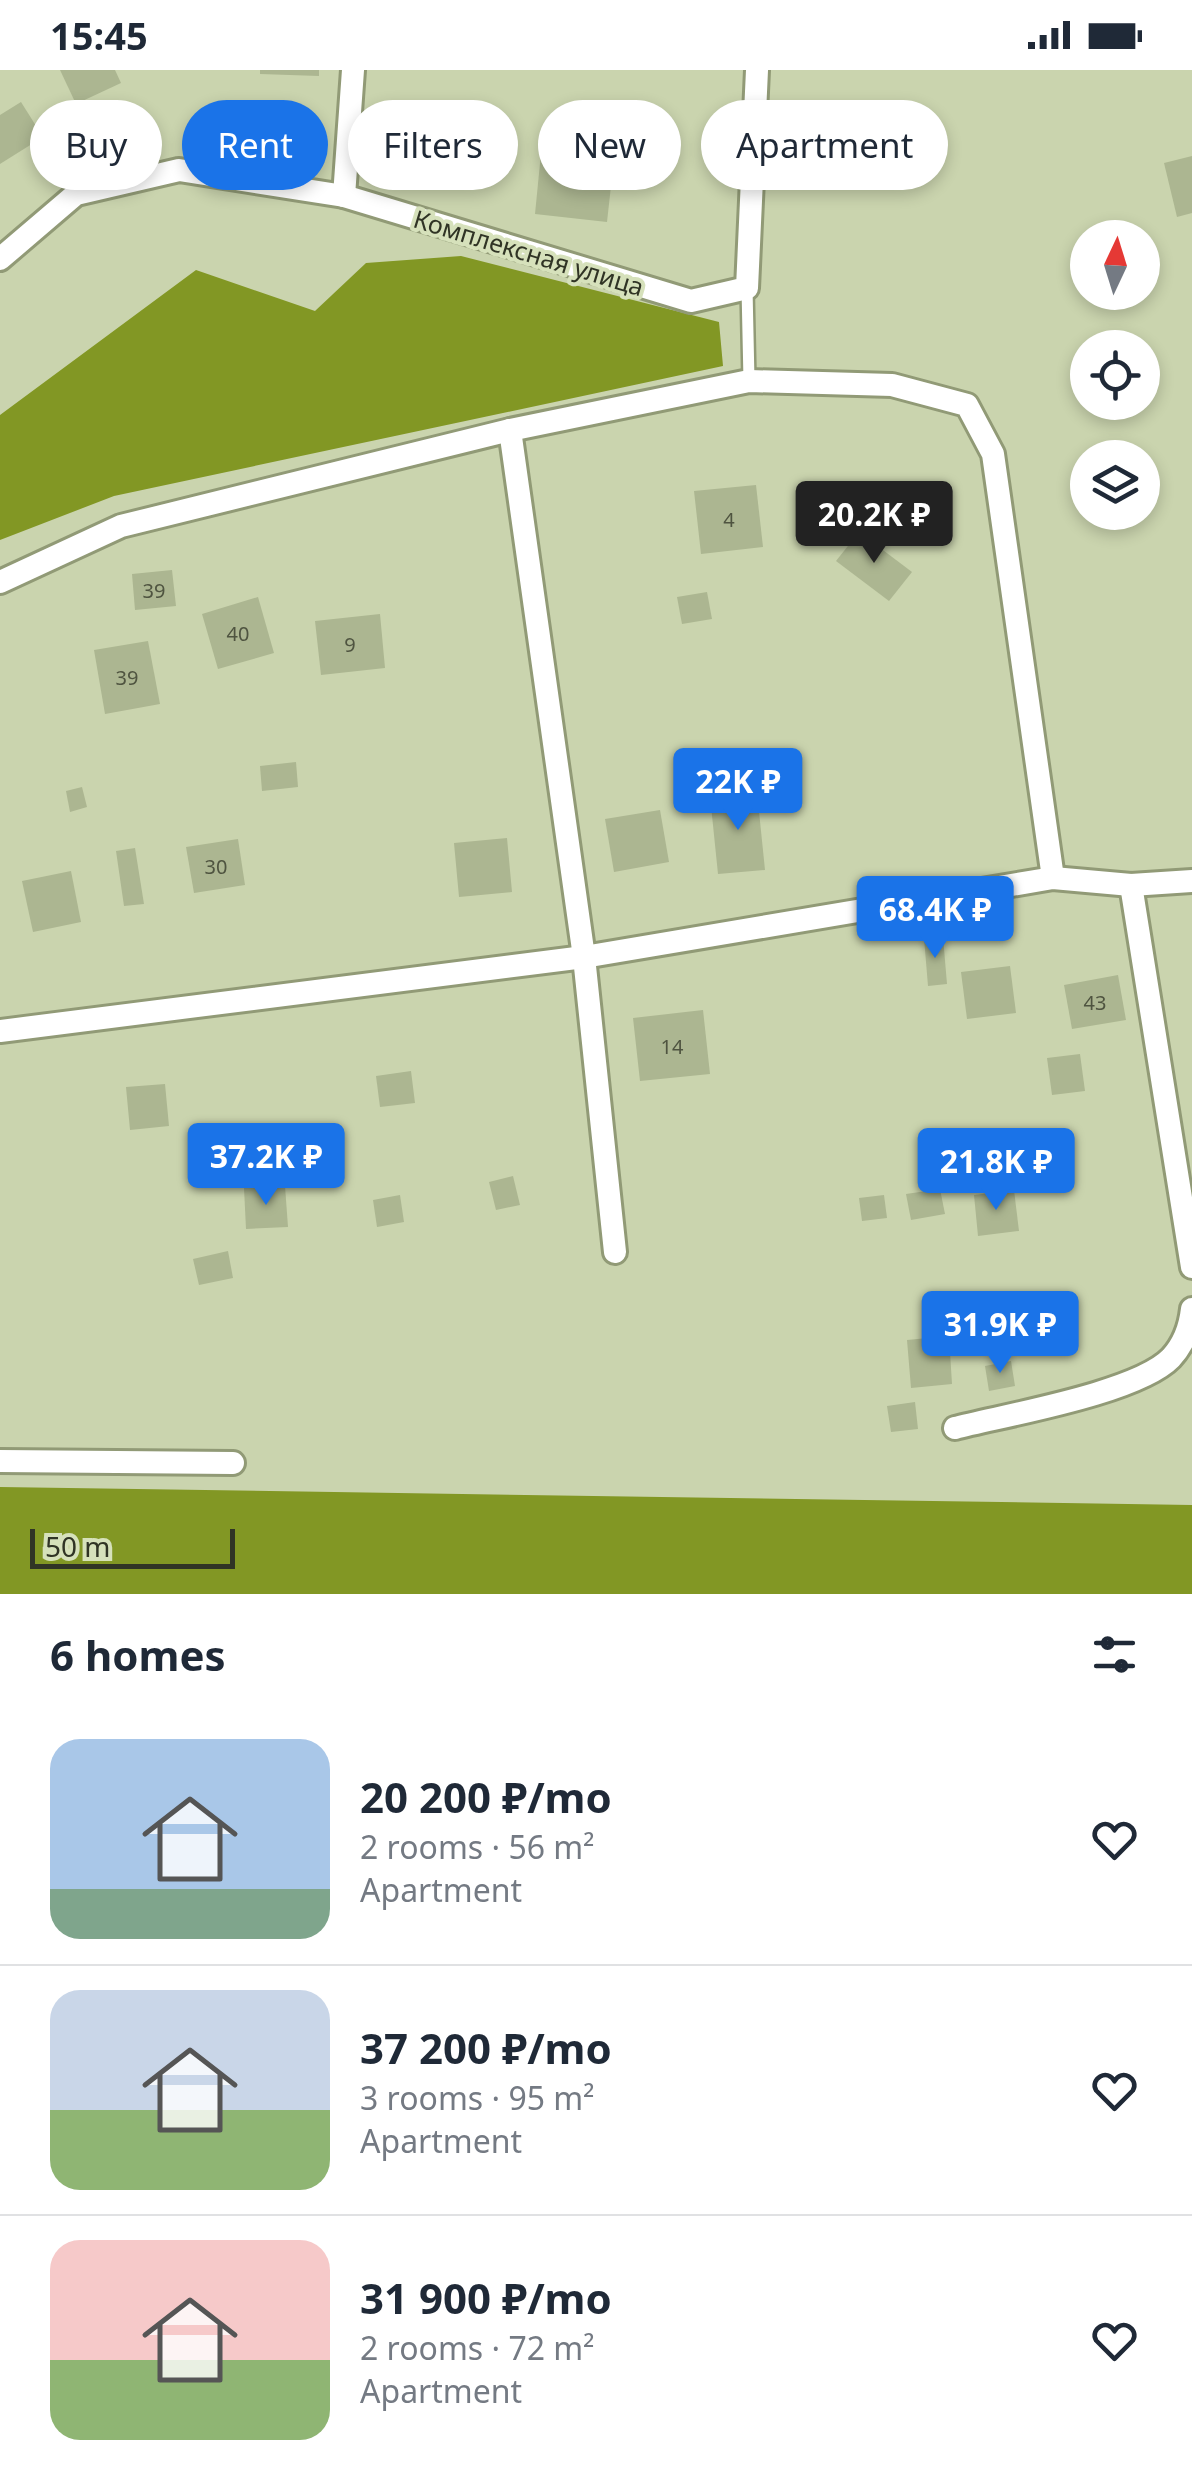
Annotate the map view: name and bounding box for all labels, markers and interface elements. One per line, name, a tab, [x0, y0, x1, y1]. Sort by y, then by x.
text: 15:45	[50, 9, 148, 61]
chip: Buy	[30, 100, 162, 190]
chip: Rent	[182, 100, 328, 190]
chip: Filters	[348, 100, 518, 190]
chip: New	[538, 100, 681, 190]
chip: Apartment	[701, 100, 948, 190]
street label: Комплексная улица	[410, 201, 648, 303]
north arrow	[1070, 220, 1160, 310]
map controls	[1070, 220, 1160, 530]
button: locate	[1070, 330, 1160, 420]
button: layers	[1070, 440, 1160, 530]
pin: 20.2K ₽	[782, 481, 966, 566]
text: 20.2K ₽	[818, 492, 930, 535]
house number: 4	[723, 506, 735, 533]
house number: 39	[143, 577, 165, 604]
house number: 40	[227, 620, 249, 647]
house number: 9	[344, 631, 356, 658]
house number: 39	[116, 664, 138, 691]
pin: 22K ₽	[668, 748, 808, 833]
text: 22K ₽	[695, 759, 781, 802]
house number: 30	[205, 853, 227, 880]
pin: 68.4K ₽	[843, 876, 1027, 961]
text: 68.4K ₽	[879, 887, 991, 930]
house number: 43	[1084, 989, 1106, 1016]
house number: 14	[661, 1033, 684, 1060]
pin: 37.2K ₽	[174, 1123, 358, 1208]
pin: 21.8K ₽	[904, 1128, 1088, 1213]
text: 37.2K ₽	[210, 1134, 322, 1177]
text: 21.8K ₽	[940, 1139, 1052, 1182]
pin: 31.9K ₽	[908, 1291, 1092, 1376]
text: 31.9K ₽	[944, 1302, 1056, 1345]
scale bar	[30, 1524, 235, 1568]
text: 50 m	[45, 1527, 111, 1565]
text: 6 homes	[50, 1626, 226, 1683]
icon: filters	[1087, 1627, 1142, 1682]
text: 20 200 ₽/mo	[360, 1768, 612, 1825]
icon: home	[130, 1779, 250, 1899]
icon: heart	[1087, 1812, 1142, 1867]
text: 2 rooms · 56 m²	[360, 1825, 594, 1868]
text: Apartment	[360, 1868, 522, 1911]
text: 37 200 ₽/mo	[360, 2019, 612, 2076]
icon: home	[130, 2030, 250, 2150]
icon: heart	[1087, 2063, 1142, 2118]
text: 3 rooms · 95 m²	[360, 2076, 594, 2119]
text: Apartment	[360, 2119, 522, 2162]
text: 31 900 ₽/mo	[360, 2269, 612, 2326]
icon: home	[130, 2280, 250, 2400]
icon: heart	[1087, 2313, 1142, 2368]
text: 2 rooms · 72 m²	[360, 2326, 594, 2369]
text: Apartment	[360, 2369, 522, 2412]

